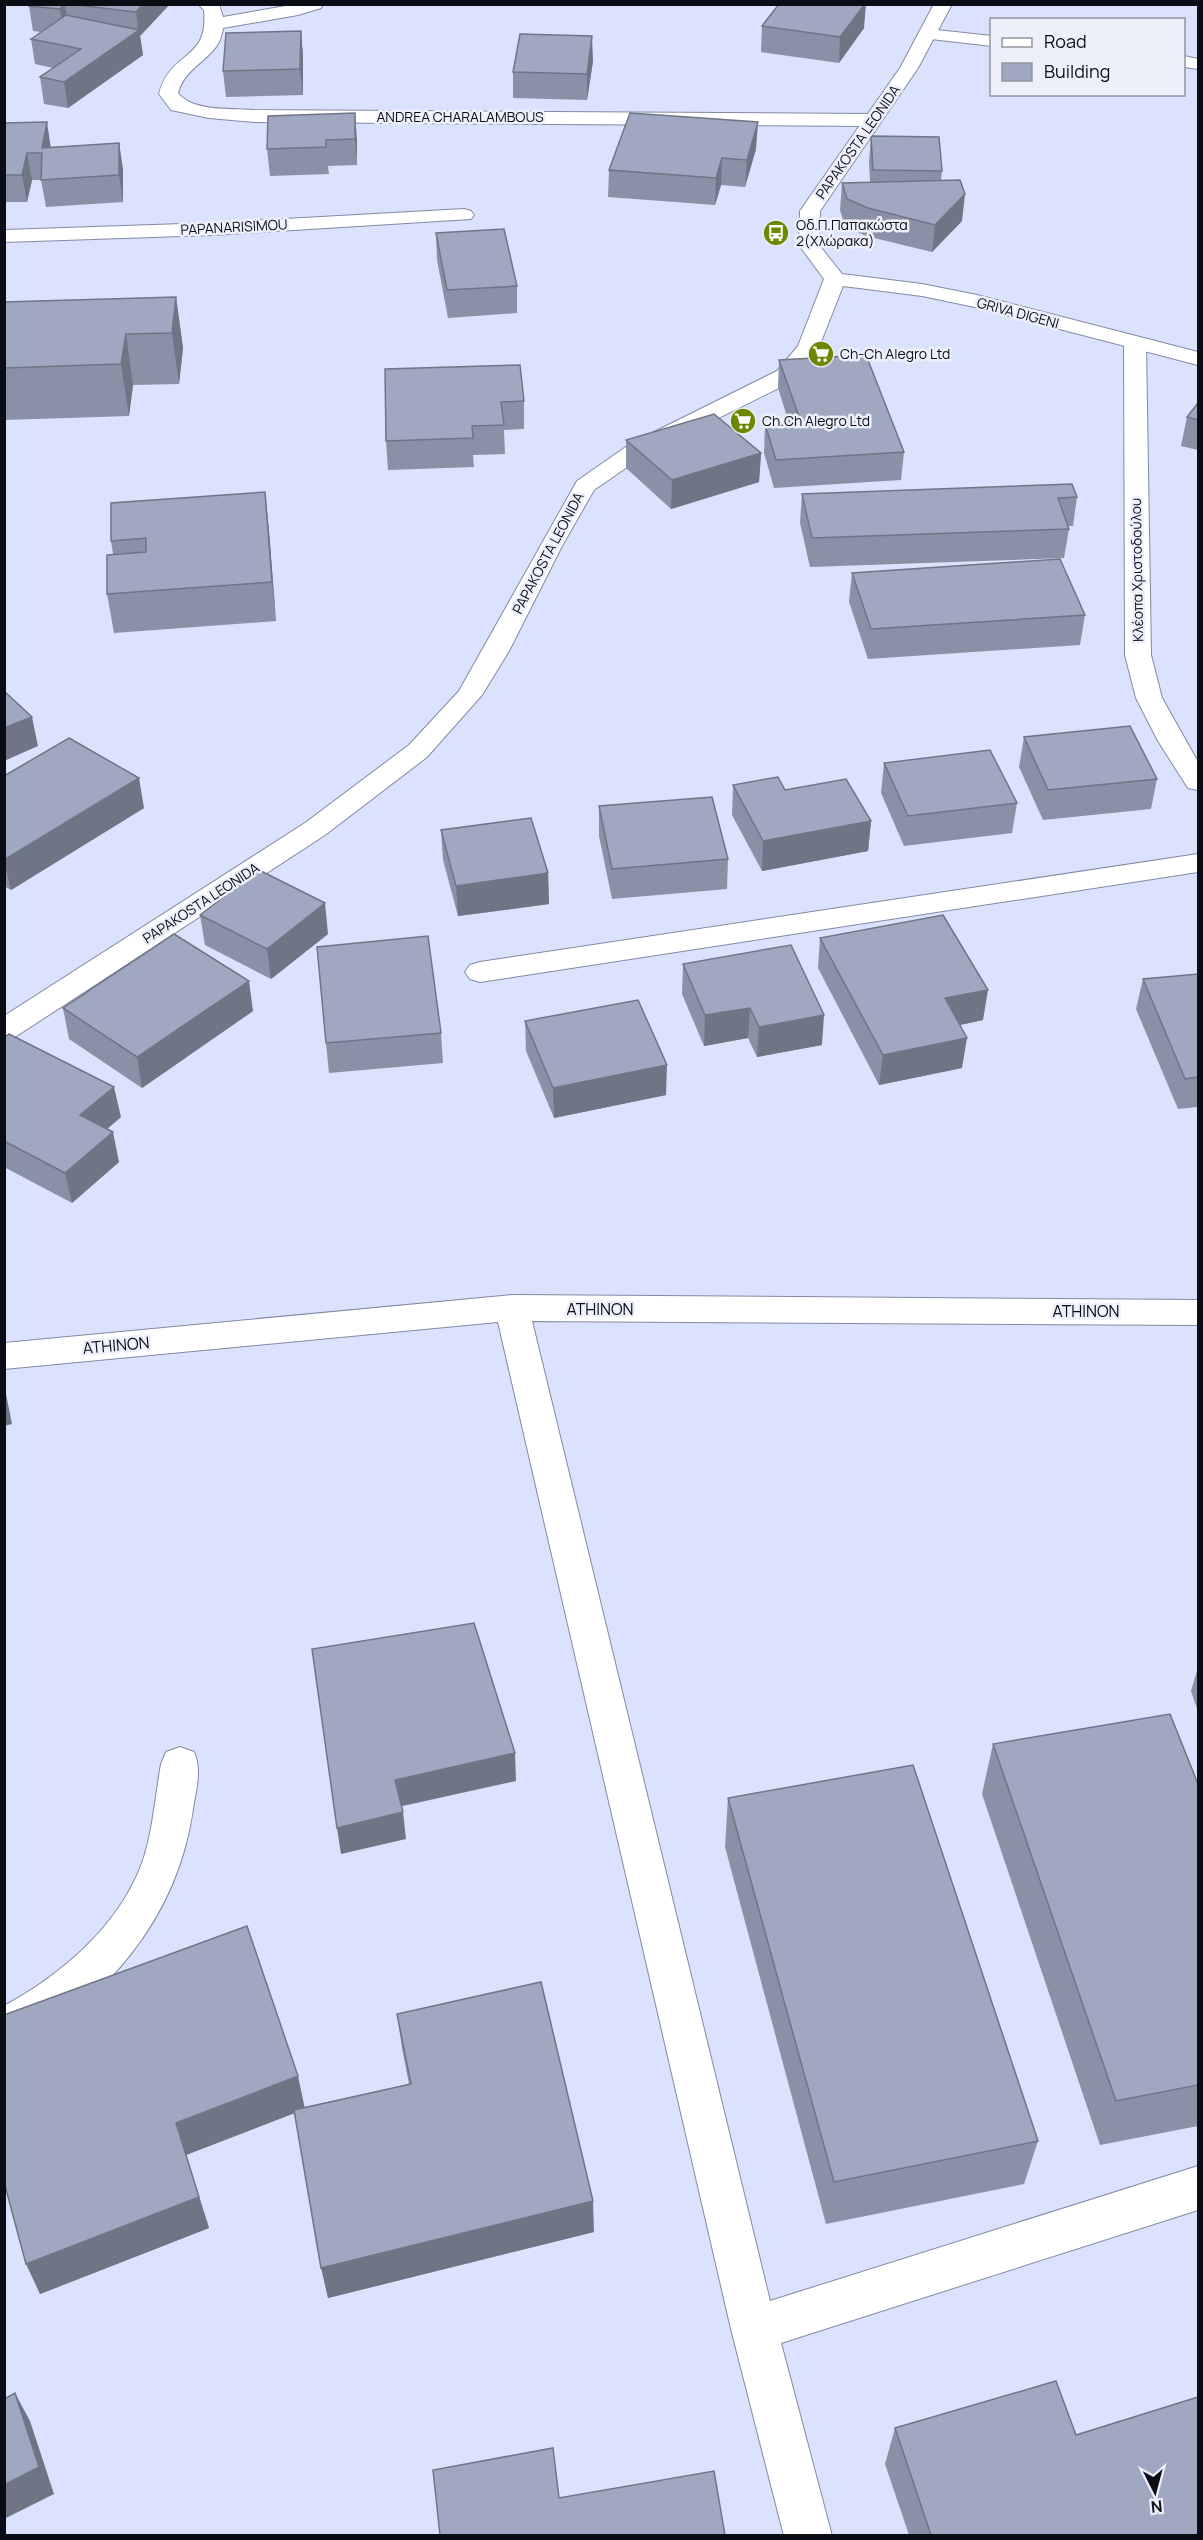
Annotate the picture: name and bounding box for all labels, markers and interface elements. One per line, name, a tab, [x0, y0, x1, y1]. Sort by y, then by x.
legend	[990, 18, 1185, 96]
text: Road	[1044, 29, 1087, 53]
text: Building	[1044, 59, 1110, 83]
street label: PAPAKOSTA LEONIDA	[811, 81, 904, 203]
street label: ANDREA CHARALAMBOUS	[376, 107, 544, 126]
street label: PAPANARISIMOU	[180, 214, 288, 239]
place label: Οδ.Π.Παπακώστα 2(Χλώρακα)	[796, 215, 908, 250]
bus stop icon: Οδ.Π.Παπακώστα 2(Χλώρακα)	[761, 218, 791, 248]
street label: GRIVA DIGENI	[975, 292, 1061, 333]
supermarket icon: Ch-Ch Alegro Ltd	[806, 339, 836, 369]
place label: Ch-Ch Alegro Ltd	[840, 344, 950, 363]
supermarket icon: Ch.Ch Alegro Ltd	[728, 406, 758, 436]
place label: Ch.Ch Alegro Ltd	[762, 411, 870, 430]
street label: PAPAKOSTA LEONIDA	[507, 488, 588, 617]
street label: Κλέοπα Χριστοδούλου	[1126, 498, 1147, 642]
street label: PAPAKOSTA LEONIDA	[139, 858, 263, 947]
street label: ATHINON	[567, 1298, 633, 1320]
street label: ATHINON	[1053, 1300, 1119, 1322]
street label: ATHINON	[82, 1331, 150, 1359]
north arrow	[1125, 2462, 1185, 2522]
text: N	[1150, 2495, 1163, 2518]

